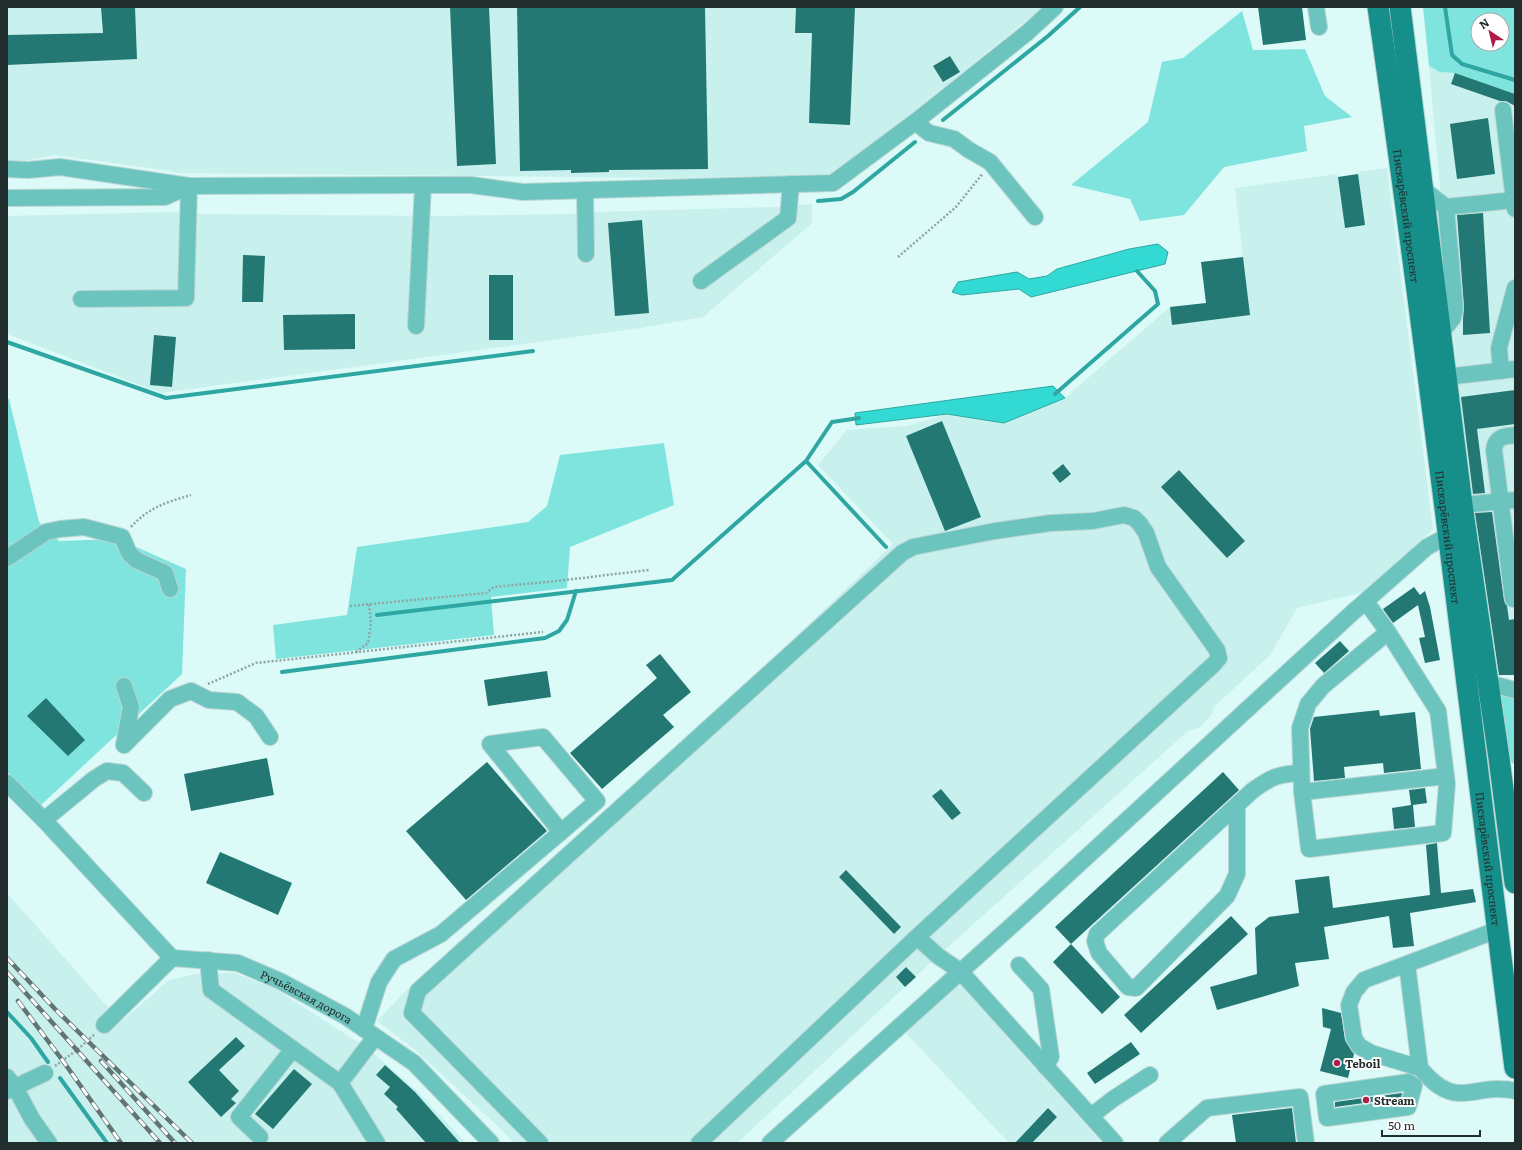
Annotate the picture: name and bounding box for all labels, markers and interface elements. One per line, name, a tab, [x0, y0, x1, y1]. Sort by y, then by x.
north arrow	[1470, 12, 1510, 52]
text: N	[1475, 14, 1492, 32]
street label: Пискарёвский проспект	[1390, 148, 1424, 285]
street label: Пискарёвский проспект	[1432, 469, 1465, 606]
street label: Пискарёвский проспект	[1472, 791, 1505, 928]
street label: Ручьёвская дорога	[258, 966, 356, 1027]
place label: Teboil	[1345, 1055, 1381, 1071]
marker: Teboil	[1332, 1058, 1342, 1068]
place label: Stream	[1374, 1092, 1415, 1108]
marker: Stream	[1361, 1095, 1371, 1105]
scale bar	[1382, 1112, 1480, 1138]
text: 50 m	[1388, 1116, 1415, 1134]

